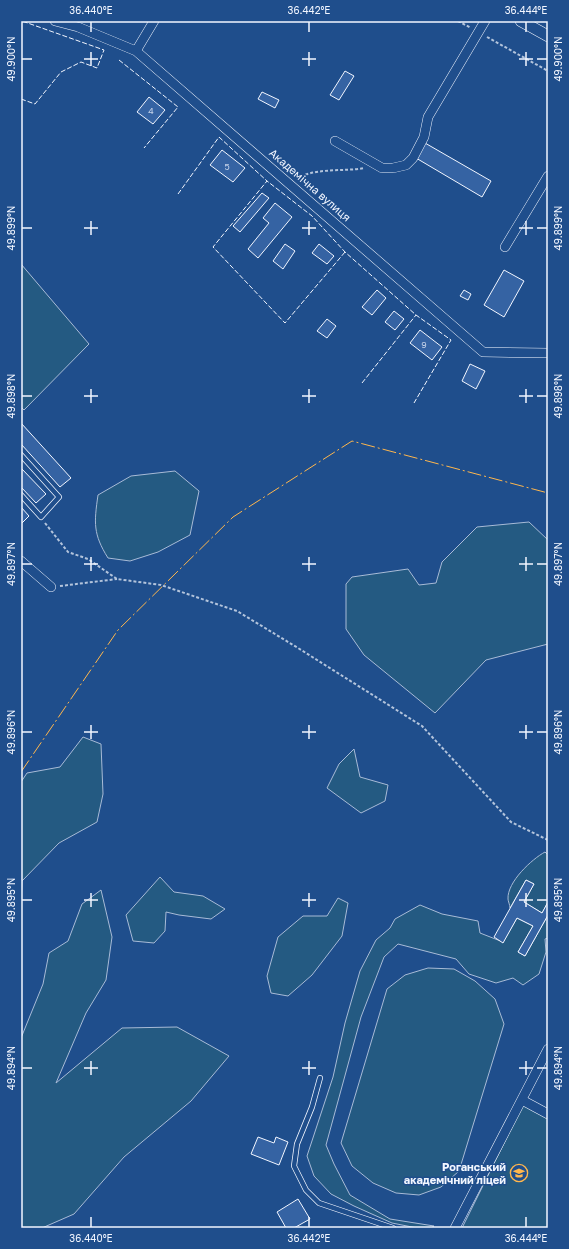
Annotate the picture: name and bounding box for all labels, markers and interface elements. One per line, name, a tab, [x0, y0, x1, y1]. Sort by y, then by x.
text: 36.440°E	[69, 4, 113, 16]
text: 36.442°E	[288, 4, 330, 16]
text: 36.444°E	[505, 4, 547, 16]
text: 49.900°N	[5, 36, 17, 82]
text: 49.900°N	[552, 36, 564, 82]
house number: 4	[148, 105, 154, 116]
street label: Академічна вулиця	[267, 146, 354, 224]
house number: 5	[224, 161, 230, 172]
text: 49.899°N	[5, 206, 17, 250]
text: 49.899°N	[552, 206, 564, 250]
house number: 9	[421, 339, 427, 350]
text: 49.898°N	[5, 374, 17, 418]
text: 49.898°N	[552, 374, 564, 418]
text: 49.897°N	[5, 542, 17, 586]
text: 49.897°N	[552, 542, 564, 586]
text: 49.896°N	[5, 710, 17, 754]
text: 49.896°N	[552, 710, 564, 754]
text: 49.895°N	[5, 878, 17, 922]
text: 49.895°N	[552, 878, 564, 922]
text: 49.894°N	[5, 1046, 17, 1090]
text: 49.894°N	[552, 1046, 564, 1090]
place label: Роганський академічний ліцей	[404, 1160, 506, 1186]
school or university icon: Роганський академічний ліцей	[509, 1163, 529, 1183]
text: 36.440°E	[69, 1232, 113, 1244]
text: 36.442°E	[288, 1232, 330, 1244]
text: 36.444°E	[505, 1232, 547, 1244]

